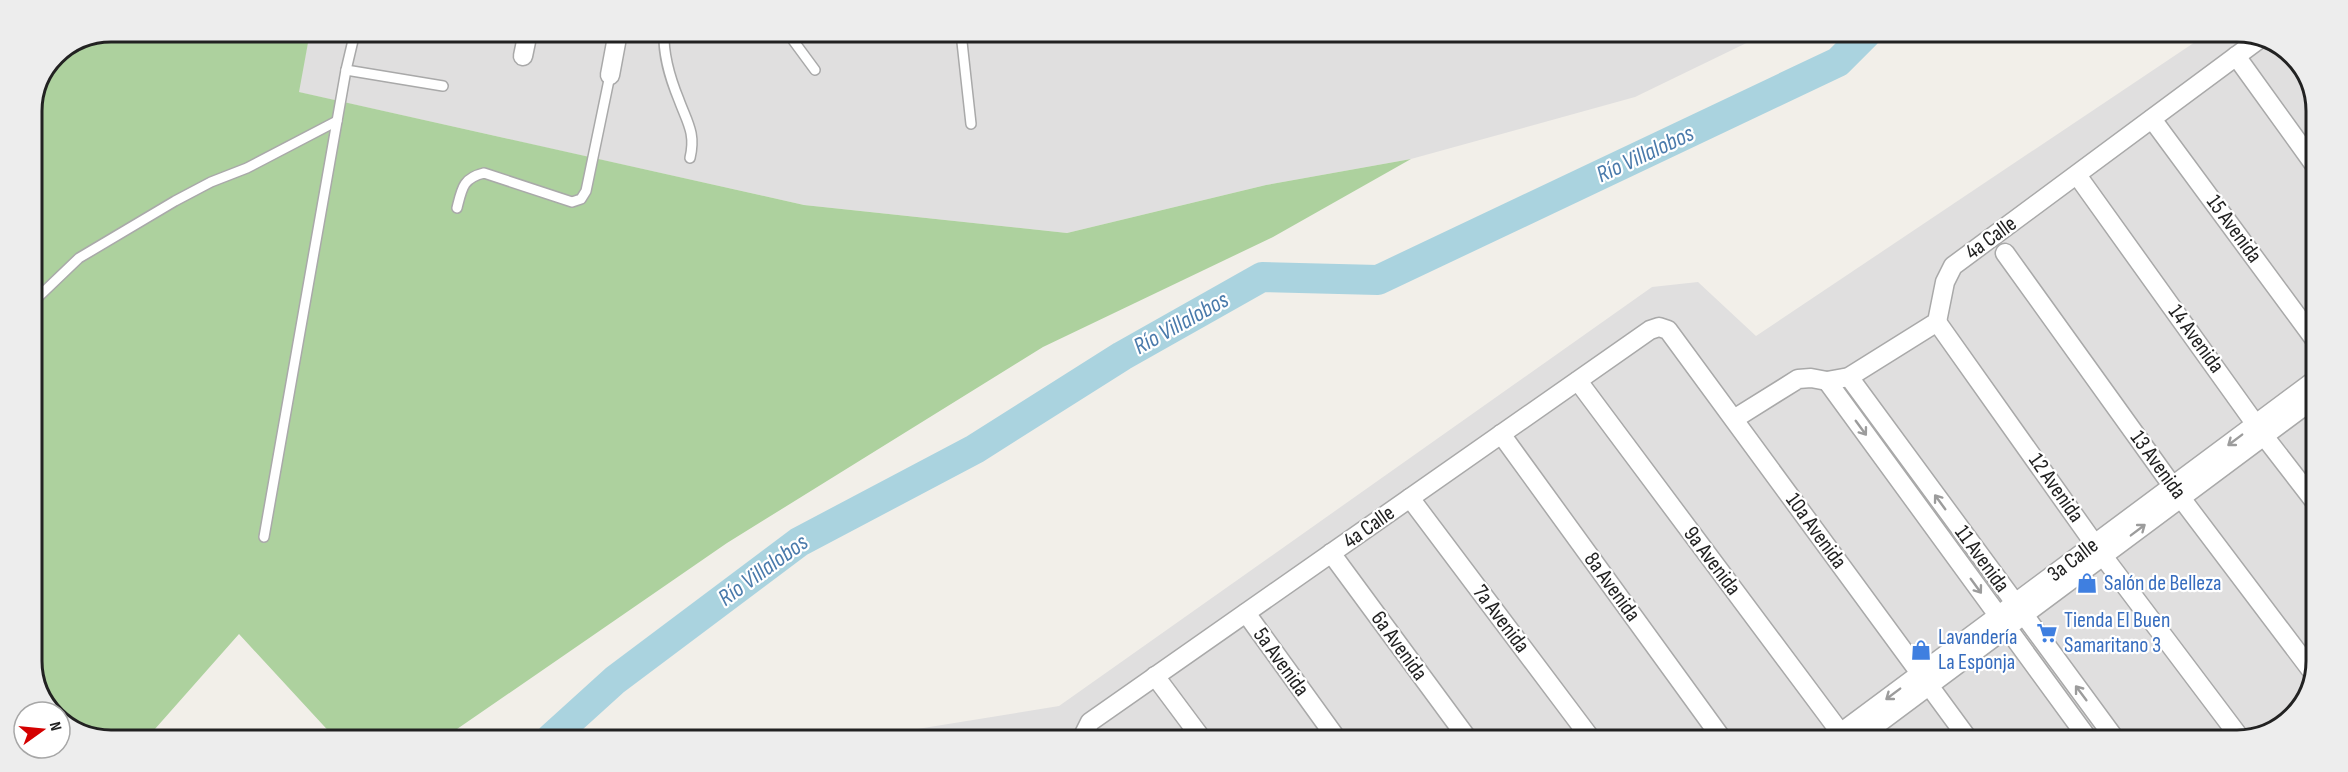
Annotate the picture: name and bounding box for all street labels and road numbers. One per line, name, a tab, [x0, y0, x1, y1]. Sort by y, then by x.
street label: 15 Avenida	[2200, 190, 2268, 268]
street label: 4a Calle	[1960, 210, 2022, 266]
street label: 14 Avenida	[2162, 300, 2230, 378]
street label: 13 Avenida	[2124, 426, 2192, 504]
street label: 12 Avenida	[2023, 448, 2089, 528]
street label: 10a Avenida	[1780, 488, 1852, 574]
street label: 4a Calle	[1338, 500, 1400, 554]
street label: 11 Avenida	[1949, 520, 2015, 598]
street label: 9a Avenida	[1677, 521, 1747, 601]
street label: 3a Calle	[2042, 532, 2104, 588]
street label: 8a Avenida	[1578, 547, 1646, 627]
street label: 7a Avenida	[1467, 580, 1535, 658]
street label: 6a Avenida	[1365, 606, 1433, 686]
street label: 5a Avenida	[1247, 622, 1315, 702]

